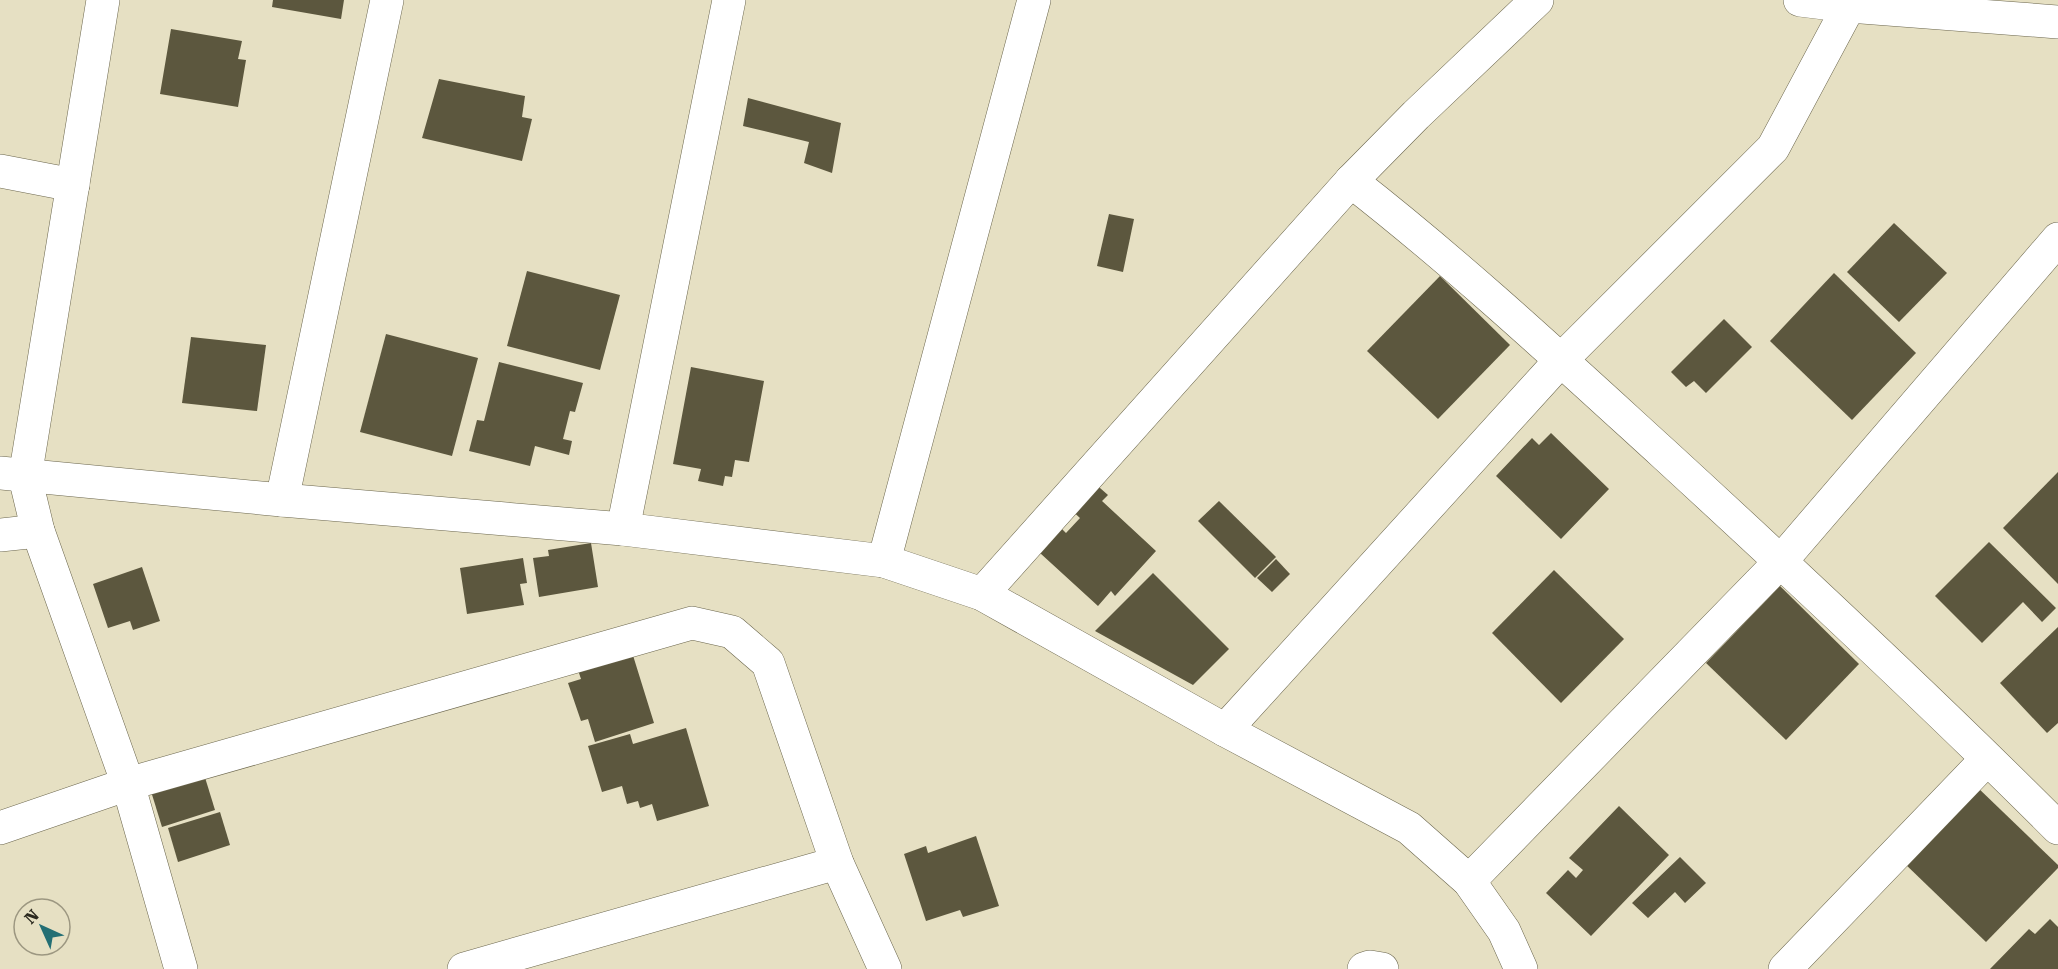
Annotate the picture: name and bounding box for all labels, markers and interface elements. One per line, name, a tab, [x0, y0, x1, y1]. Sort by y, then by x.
north arrow	[12, 897, 72, 957]
text: N	[21, 906, 43, 928]

